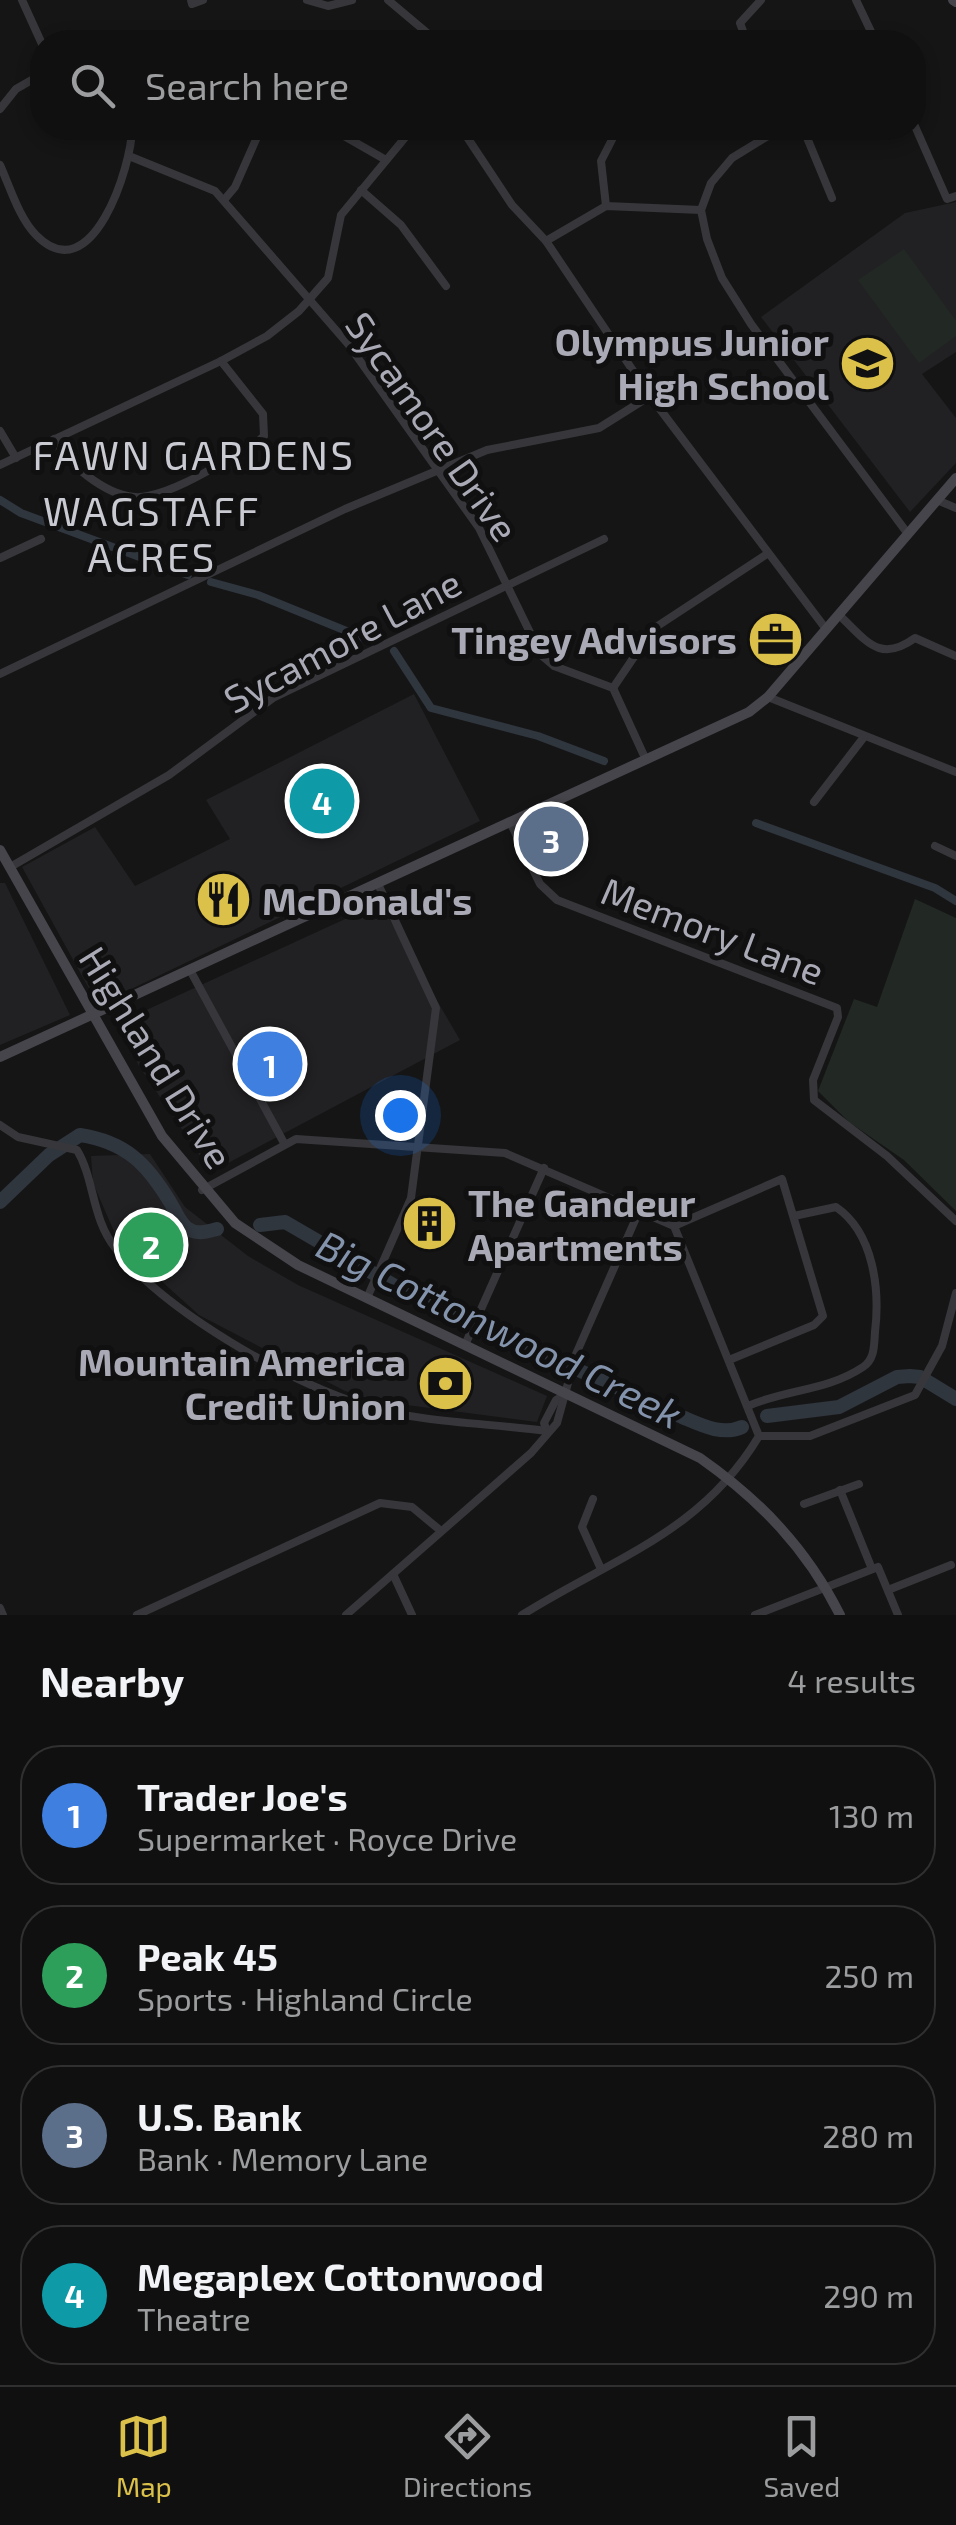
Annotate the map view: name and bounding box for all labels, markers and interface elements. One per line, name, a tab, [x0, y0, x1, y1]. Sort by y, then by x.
search box	[30, 30, 926, 140]
icon: search	[65, 58, 120, 113]
text: Search here	[145, 62, 349, 108]
street label: Sycamore Drive	[337, 303, 529, 549]
place label: Olympus Junior High School	[555, 318, 830, 408]
school or university icon: Olympus Junior High School	[838, 333, 898, 393]
district label: FAWN GARDENS	[33, 430, 355, 478]
district label: WAGSTAFF ACRES	[43, 486, 261, 580]
street label: Sycamore Lane	[216, 558, 468, 722]
office icon: Tingey Advisors	[746, 609, 806, 669]
place label: Tingey Advisors	[451, 616, 737, 662]
pin: 4	[290, 764, 354, 838]
pin: 3	[518, 802, 584, 876]
street label: Memory Lane	[595, 867, 831, 993]
restaurant icon: McDonald's	[193, 870, 253, 930]
place label: McDonald's	[262, 877, 472, 923]
street label: Highland Drive	[71, 938, 243, 1176]
pin: 1	[238, 1026, 302, 1102]
your location	[375, 1090, 426, 1141]
place label: The Gandeur Apartments	[468, 1179, 695, 1269]
building icon: The Gandeur Apartments	[399, 1194, 459, 1254]
pin: 2	[118, 1208, 184, 1282]
water label: Big Cottonwood Creek	[310, 1219, 690, 1437]
place label: Mountain America Credit Union	[78, 1338, 406, 1428]
bank icon: Mountain America Credit Union	[415, 1353, 475, 1413]
text: Nearby	[40, 1655, 184, 1705]
text: 4 results	[787, 1661, 916, 1699]
text: Trader Joe's	[137, 1773, 348, 1819]
text: 1	[68, 1796, 81, 1834]
text: 130 m	[829, 1796, 914, 1834]
text: Supermarket · Royce Drive	[137, 1819, 517, 1857]
text: Peak 45	[137, 1933, 278, 1979]
text: 2	[65, 1956, 84, 1994]
text: 250 m	[824, 1956, 914, 1994]
text: Sports · Highland Circle	[137, 1979, 473, 2017]
text: U.S. Bank	[137, 2093, 302, 2139]
text: 3	[65, 2116, 84, 2154]
text: 280 m	[822, 2116, 914, 2154]
text: Bank · Memory Lane	[137, 2139, 428, 2177]
text: Megaplex Cottonwood	[137, 2253, 544, 2299]
text: 4	[64, 2276, 85, 2314]
text: 290 m	[823, 2276, 914, 2314]
text: Theatre	[137, 2299, 251, 2337]
tab: Map	[116, 2409, 172, 2503]
tab: Directions	[403, 2409, 532, 2503]
tab: Saved	[764, 2409, 840, 2503]

